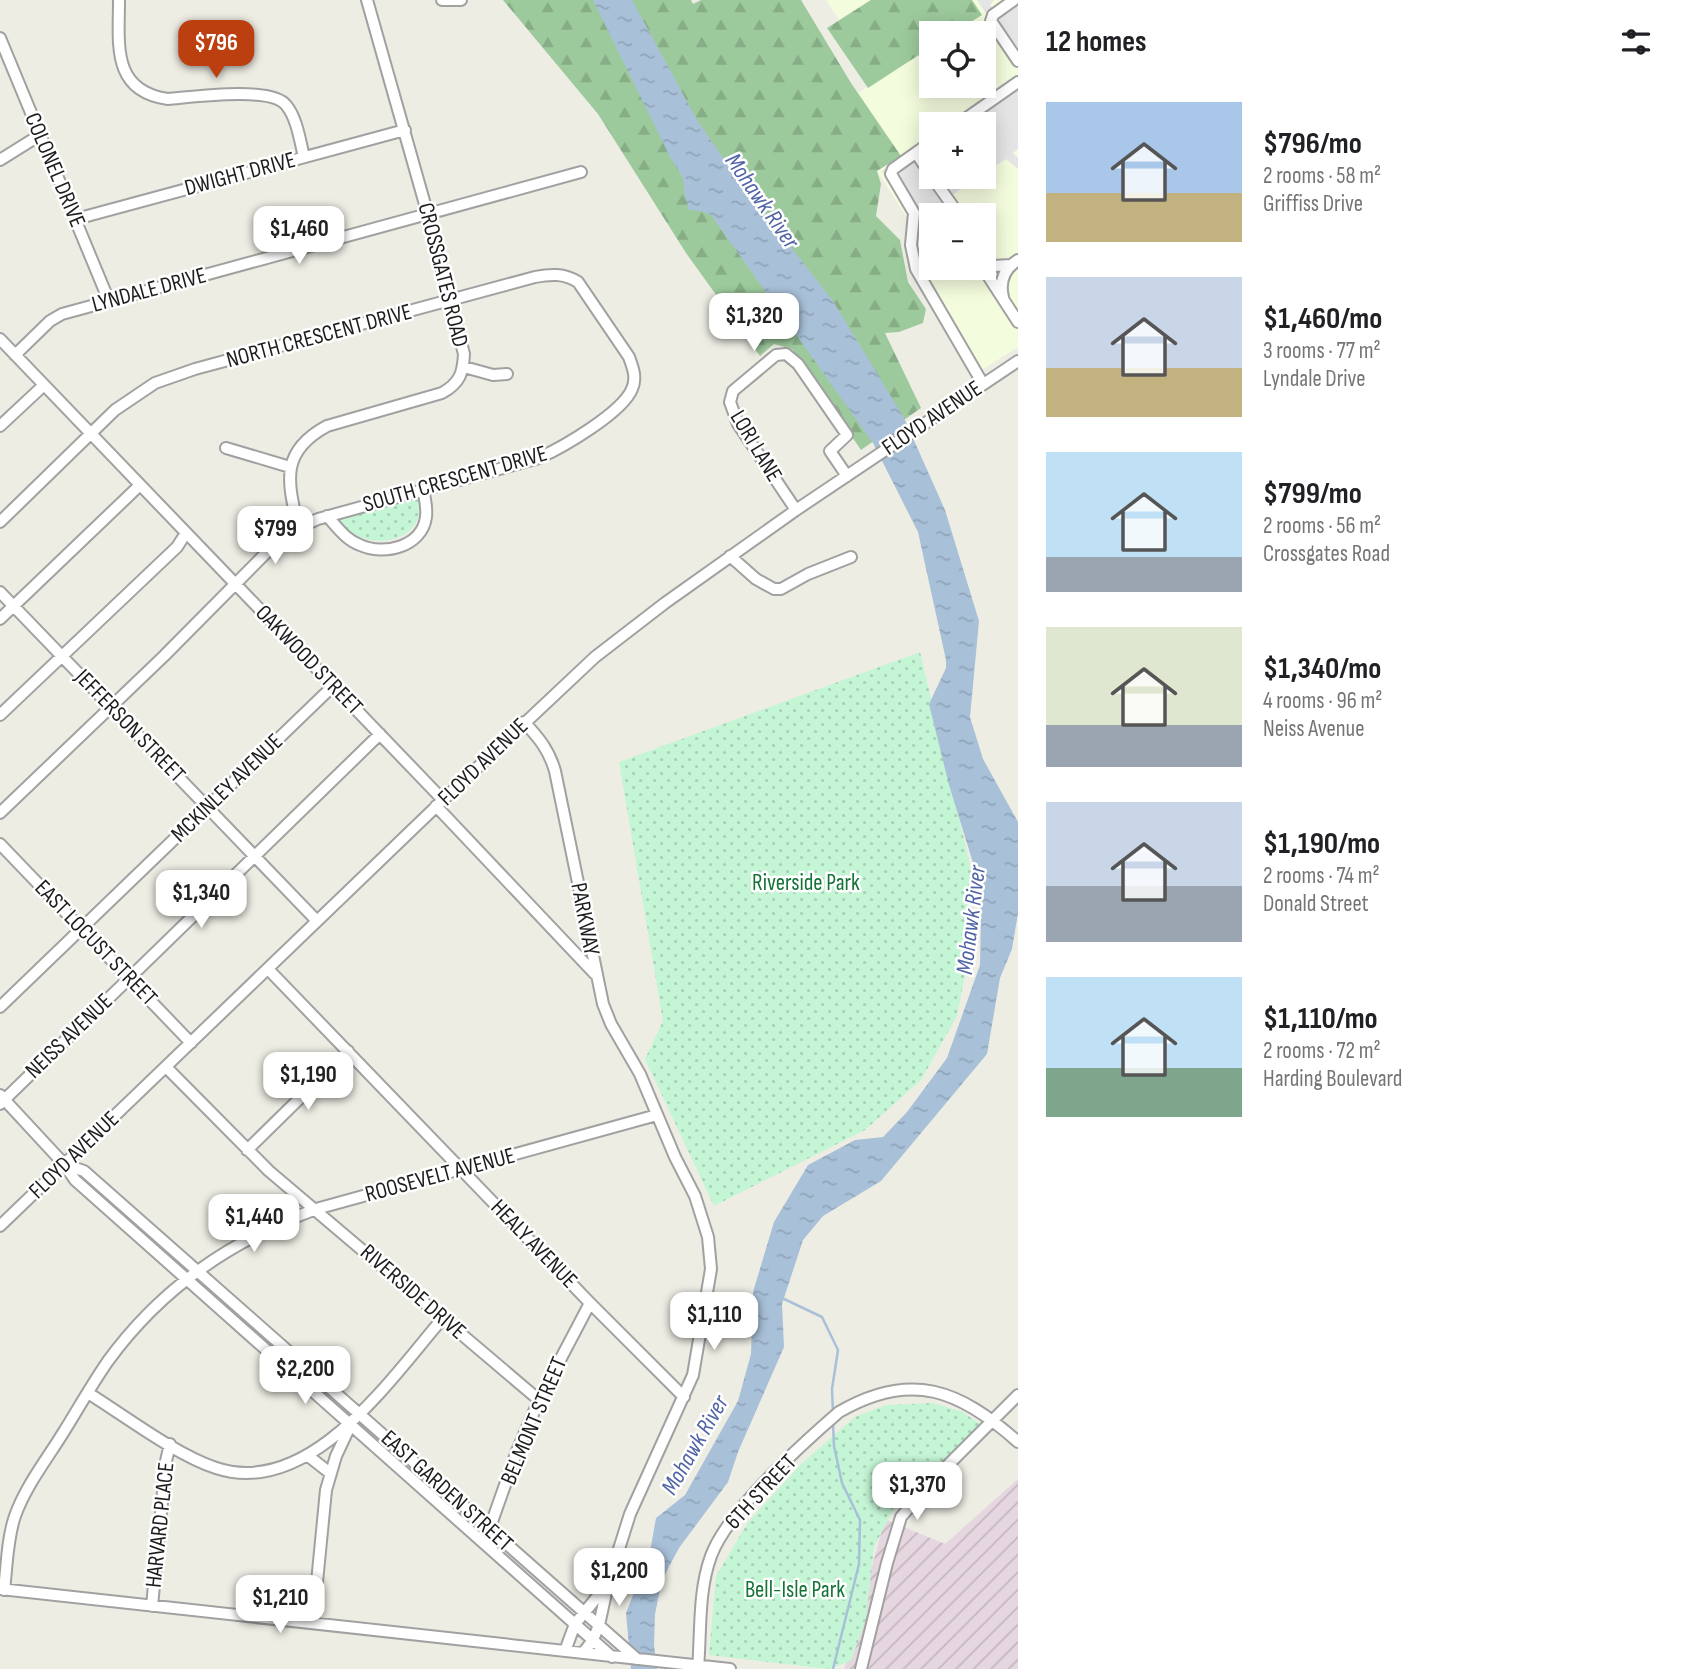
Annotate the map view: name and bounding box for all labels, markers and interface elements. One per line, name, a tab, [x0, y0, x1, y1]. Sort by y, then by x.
pin: $796	[175, 20, 257, 80]
map controls	[919, 21, 996, 280]
button: locate	[919, 21, 996, 98]
icon: filters	[1617, 23, 1655, 61]
text: 12 homes	[1046, 24, 1147, 60]
text: $796	[194, 29, 238, 57]
street label: COLONEL DRIVE	[18, 109, 92, 231]
button: +	[919, 112, 996, 189]
text: $796/mo	[1263, 126, 1362, 162]
icon: home	[1102, 130, 1186, 214]
street label: DWIGHT DRIVE	[182, 146, 298, 202]
water label: Mohawk River	[719, 148, 806, 255]
text: 2 rooms · 58 m²	[1263, 162, 1381, 190]
text: Griffiss Drive	[1263, 190, 1363, 218]
street label: CROSSGATES ROAD	[412, 200, 474, 350]
button: −	[919, 203, 996, 280]
pin: $1,460	[242, 206, 356, 266]
text: $1,460	[269, 215, 329, 243]
street label: LYNDALE DRIVE	[89, 261, 209, 319]
pin: $1,320	[697, 294, 811, 353]
street label: NORTH CRESCENT DRIVE	[223, 298, 415, 374]
text: $1,460/mo	[1263, 301, 1382, 337]
text: $1,320	[725, 302, 783, 330]
icon: home	[1102, 305, 1186, 389]
text: 3 rooms · 77 m²	[1263, 337, 1381, 365]
text: Lyndale Drive	[1263, 365, 1366, 393]
street label: FLOYD AVENUE	[877, 374, 987, 462]
street label: LORI LANE	[724, 405, 788, 487]
street label: SOUTH CRESCENT DRIVE	[360, 439, 550, 519]
text: $799/mo	[1263, 476, 1362, 512]
icon: home	[1102, 480, 1186, 564]
pin: $799	[234, 506, 316, 566]
text: 2 rooms · 56 m²	[1263, 512, 1381, 540]
text: $799	[253, 515, 297, 543]
text: Crossgates Road	[1263, 540, 1390, 568]
street label: OAKWOOD STREET	[250, 599, 368, 721]
text: $1,340/mo	[1263, 651, 1381, 687]
icon: home	[1102, 655, 1186, 739]
street label: JEFFERSON STREET	[68, 663, 191, 789]
text: 4 rooms · 96 m²	[1263, 687, 1382, 715]
street label: FLOYD AVENUE	[432, 712, 534, 812]
text: Neiss Avenue	[1263, 715, 1364, 743]
street label: MCKINLEY AVENUE	[165, 728, 289, 848]
text: $1,190/mo	[1263, 826, 1380, 862]
icon: home	[1102, 830, 1186, 914]
text: 2 rooms · 74 m²	[1263, 862, 1380, 890]
water label: Mohawk River	[950, 863, 992, 976]
park label: Riverside Park	[752, 869, 860, 897]
pin: $1,340	[144, 870, 258, 930]
street label: EAST LOCUST STREET	[29, 874, 163, 1012]
text: $1,340	[172, 879, 230, 907]
street label: PARKWAY	[564, 880, 606, 958]
text: Donald Street	[1263, 890, 1369, 918]
street label: NEISS AVENUE	[20, 988, 118, 1084]
text: $1,110/mo	[1263, 1001, 1378, 1037]
icon: home	[1102, 1005, 1186, 1089]
text: 2 rooms · 72 m²	[1263, 1037, 1381, 1065]
pin: $1,190	[251, 1052, 365, 1112]
text: $1,190	[279, 1061, 337, 1089]
text: Harding Boulevard	[1263, 1065, 1402, 1093]
street label: FLOYD AVENUE	[23, 1105, 125, 1205]
street label: ROOSEVELT AVENUE	[362, 1142, 518, 1208]
pin: $1,440	[197, 1194, 311, 1254]
street label: HEALY AVENUE	[485, 1194, 583, 1294]
text: $1,440	[224, 1203, 284, 1231]
street label: RIVERSIDE DRIVE	[354, 1238, 472, 1346]
pin: $1,110	[657, 1292, 771, 1352]
text: $1,110	[686, 1301, 742, 1329]
pin: $2,200	[248, 1346, 362, 1406]
street label: BELMONT STREET	[495, 1353, 573, 1489]
text: $2,200	[275, 1355, 335, 1383]
water label: Mohawk River	[655, 1389, 736, 1500]
street label: EAST GARDEN STREET	[375, 1424, 519, 1558]
street label: 6TH STREET	[719, 1449, 803, 1535]
street label: HARVARD PLACE	[139, 1461, 181, 1589]
pin: $1,370	[860, 1462, 974, 1522]
text: $1,370	[888, 1471, 946, 1499]
pin: $1,200	[562, 1548, 676, 1608]
text: $1,200	[590, 1557, 648, 1585]
pin: $1,210	[223, 1576, 337, 1635]
park label: Bell-Isle Park	[745, 1576, 845, 1604]
text: $1,210	[252, 1584, 308, 1612]

